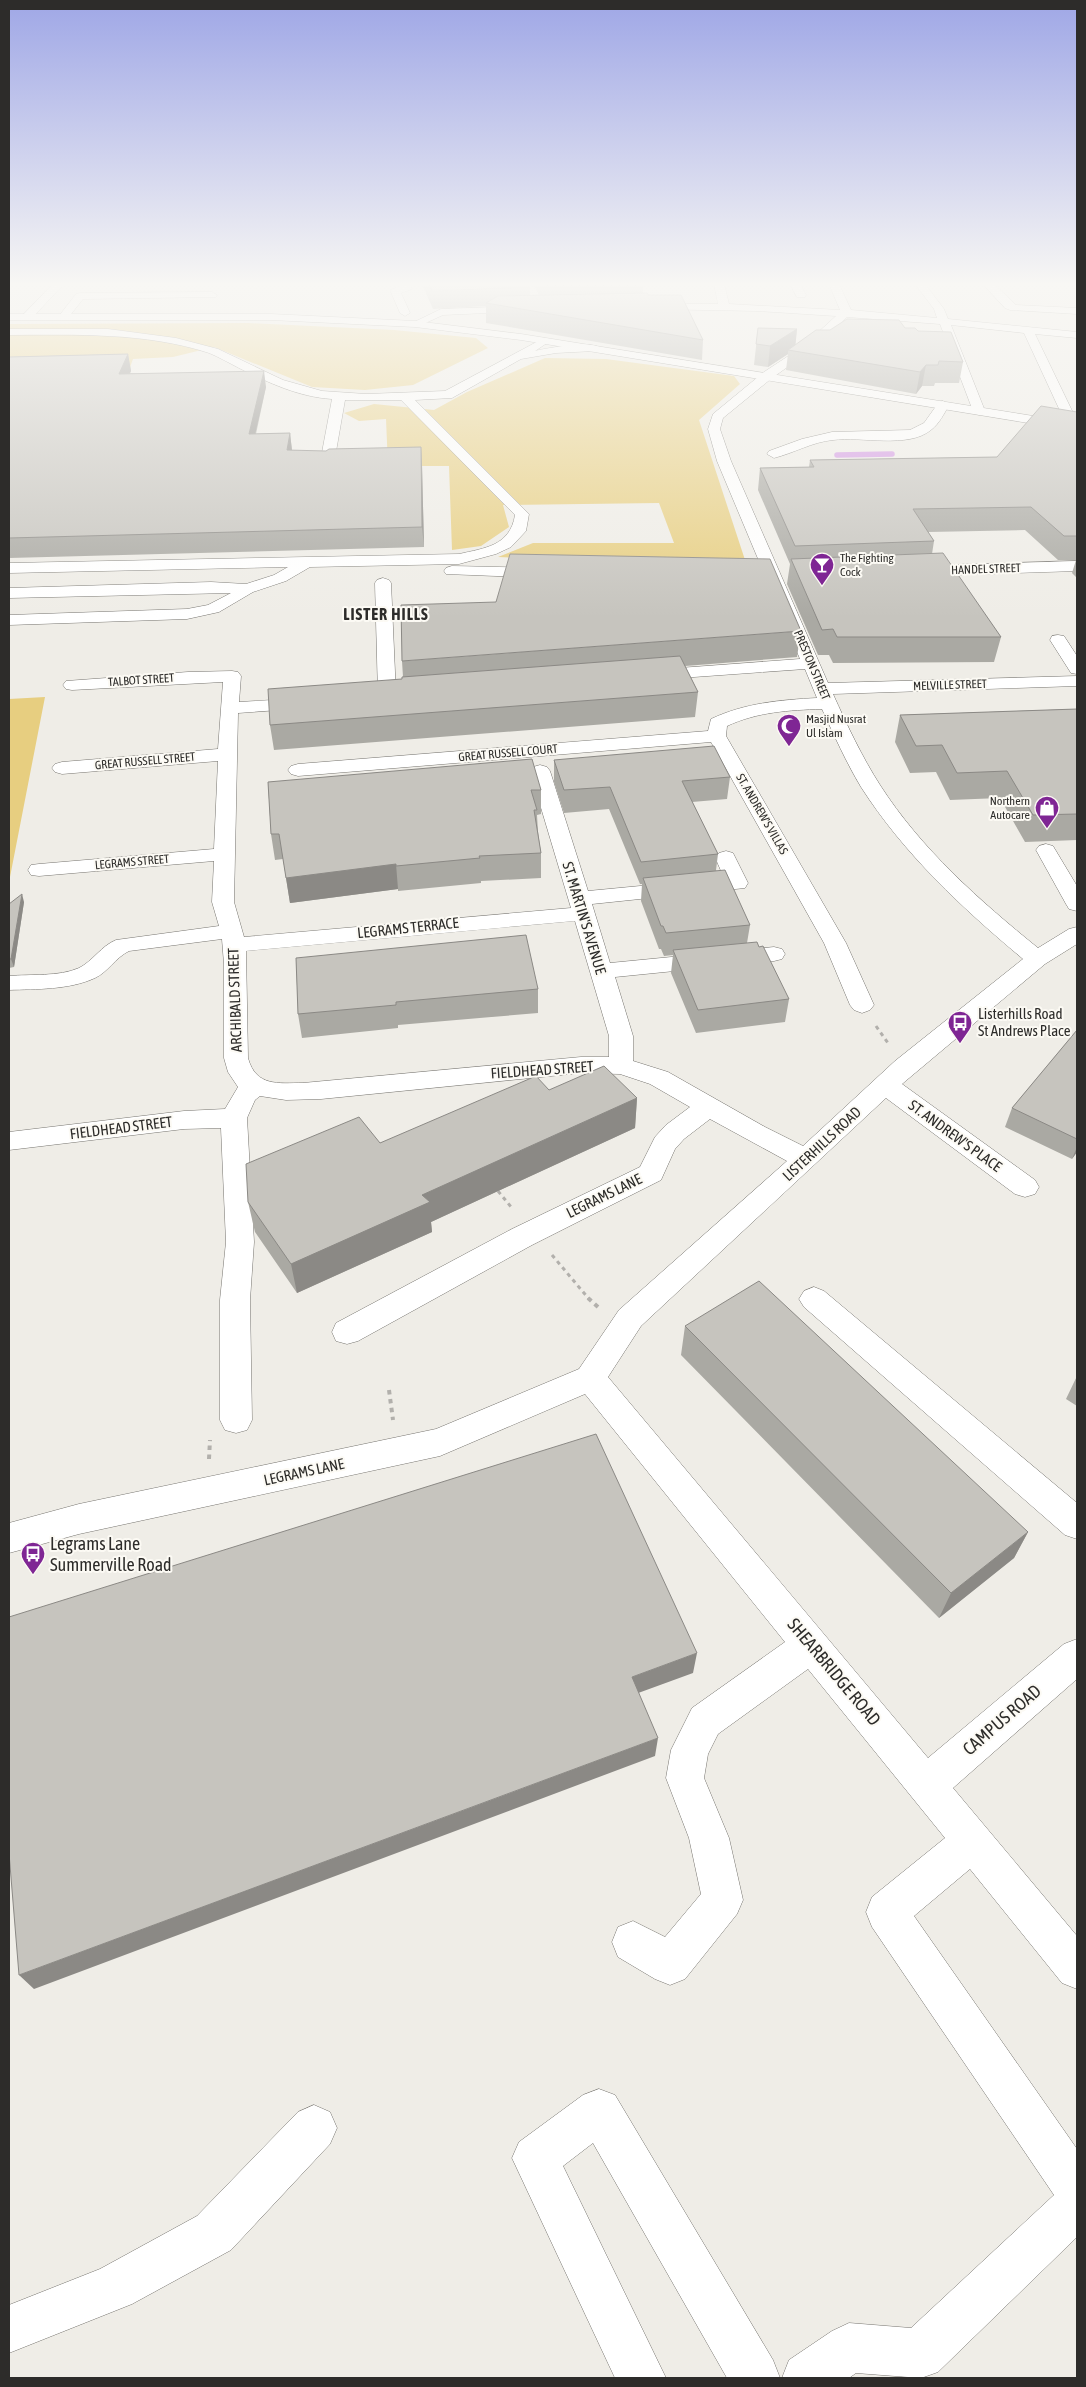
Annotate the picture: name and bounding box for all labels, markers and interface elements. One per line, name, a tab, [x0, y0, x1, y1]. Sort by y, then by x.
place label: The Fighting Cock	[840, 551, 895, 579]
bar icon: The Fighting Cock	[809, 552, 835, 586]
street label: HANDEL STREET	[951, 561, 1022, 577]
district label: LISTER HILLS	[343, 605, 429, 623]
street label: PRESTON STREET	[791, 628, 833, 703]
street label: TALBOT STREET	[107, 671, 175, 689]
street label: MELVILLE STREET	[913, 677, 988, 693]
place label: Masjid Nusrat Ul Islam	[806, 712, 867, 740]
mosque icon: Masjid Nusrat Ul Islam	[776, 713, 802, 747]
street label: GREAT RUSSELL COURT	[458, 742, 559, 764]
street label: GREAT RUSSELL STREET	[94, 750, 197, 772]
street label: ST. ANDREW'S VILLAS	[733, 771, 791, 857]
place label: Northern Autocare	[990, 794, 1030, 822]
shop icon: Northern Autocare	[1034, 795, 1060, 829]
street label: LEGRAMS STREET	[94, 852, 170, 872]
street label: ST. MARTIN'S AVENUE	[559, 860, 610, 977]
street label: LEGRAMS TERRACE	[356, 914, 460, 941]
street label: ARCHIBALD STREET	[224, 947, 245, 1053]
place label: Listerhills Road St Andrews Place	[978, 1005, 1071, 1039]
bus stop icon: Listerhills Road St Andrews Place	[947, 1010, 973, 1044]
street label: FIELDHEAD STREET	[490, 1057, 594, 1082]
street label: ST. ANDREW'S PLACE	[906, 1096, 1006, 1175]
street label: LISTERHILLS ROAD	[779, 1103, 864, 1184]
street label: FIELDHEAD STREET	[69, 1113, 174, 1142]
street label: LEGRAMS LANE	[563, 1170, 645, 1221]
street label: LEGRAMS LANE	[262, 1455, 346, 1488]
place label: Legrams Lane Summerville Road	[50, 1533, 172, 1575]
bus stop icon: Legrams Lane Summerville Road	[20, 1541, 46, 1575]
street label: SHEARBRIDGE ROAD	[783, 1614, 885, 1730]
street label: CAMPUS ROAD	[958, 1680, 1045, 1759]

